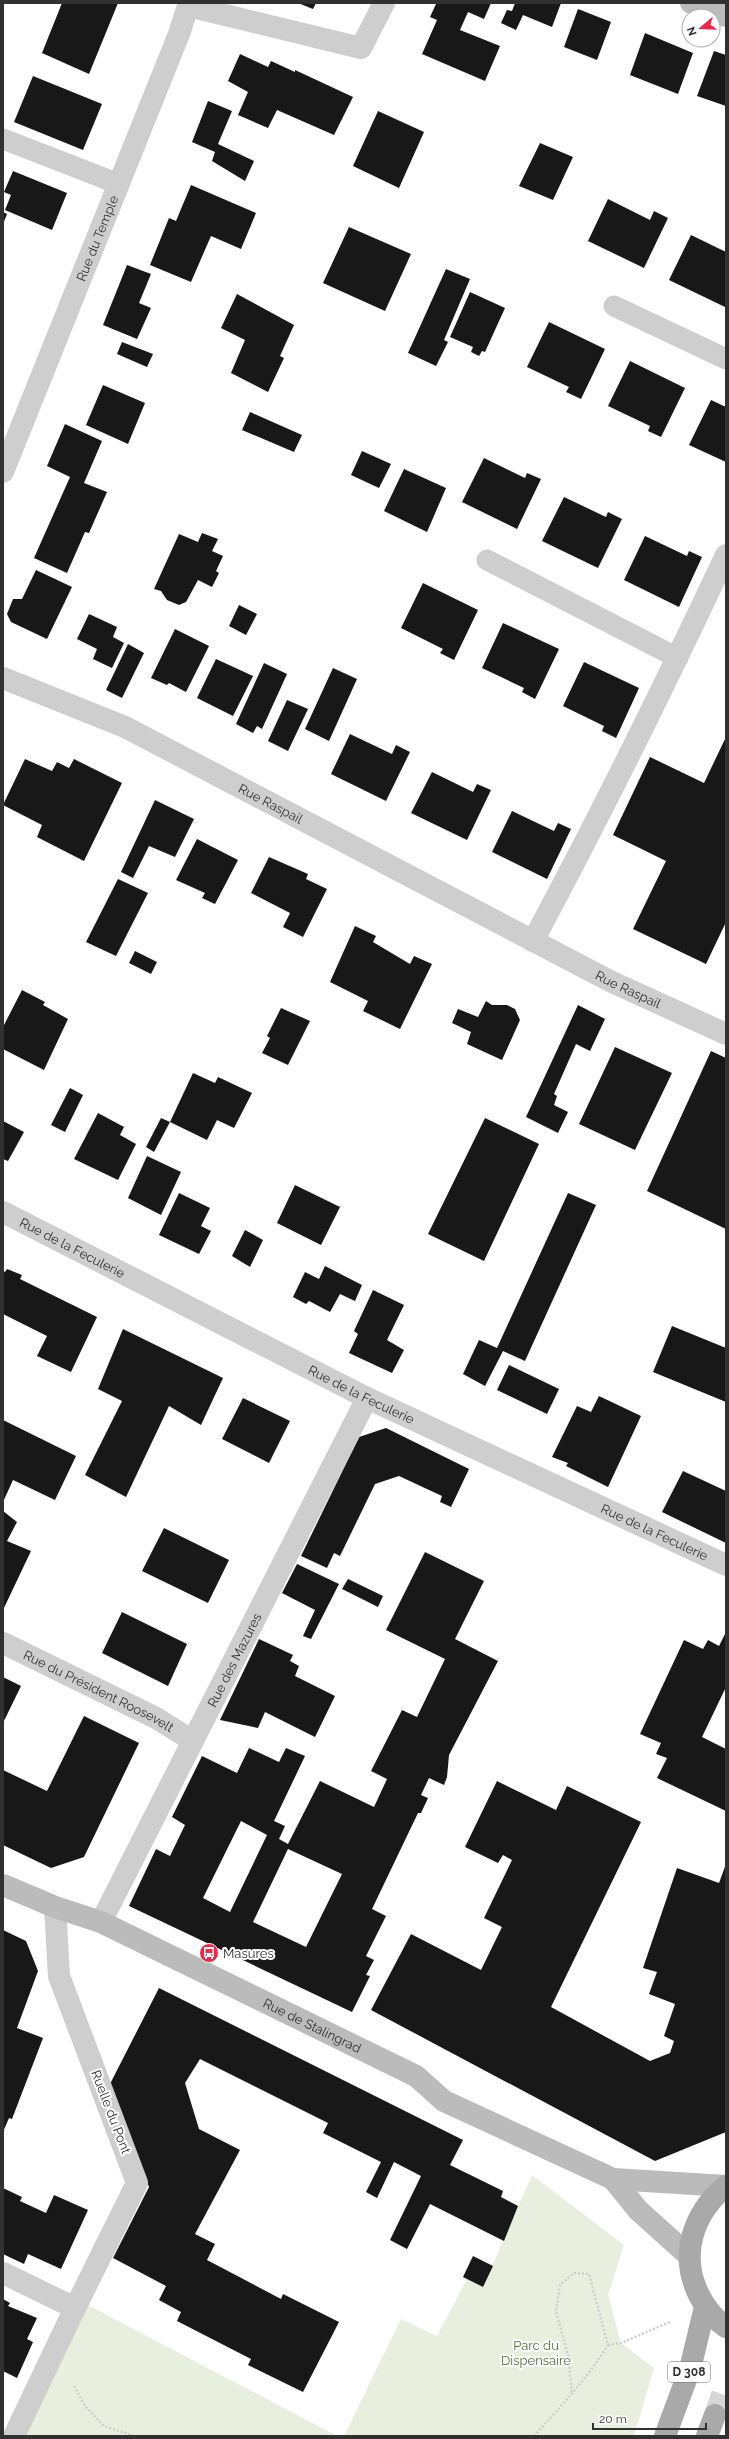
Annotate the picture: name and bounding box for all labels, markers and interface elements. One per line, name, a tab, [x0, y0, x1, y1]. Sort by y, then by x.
north arrow	[681, 8, 721, 48]
text: N	[685, 25, 700, 37]
street label: Rue du Temple	[73, 193, 121, 283]
street label: Rue Raspail	[236, 780, 306, 826]
street label: Rue Raspail	[593, 967, 664, 1011]
street label: Rue de la Feculerie	[17, 1214, 128, 1281]
street label: Rue de la Feculerie	[306, 1362, 417, 1427]
street label: Rue de la Feculerie	[599, 1501, 711, 1563]
street label: Rue des Mazures	[204, 1610, 264, 1709]
street label: Rue du Président Roosevelt	[21, 1647, 177, 1735]
bus stop icon: Masures	[198, 1942, 220, 1964]
place label: Masures	[223, 1946, 274, 1961]
street label: Rue de Stalingrad	[261, 1995, 364, 2056]
street label: Ruelle du Pont	[88, 2068, 134, 2157]
park label: Parc du Dispensaire	[501, 2338, 571, 2368]
road number: D 308	[668, 2362, 710, 2382]
scale bar	[593, 2405, 706, 2431]
text: 20 m	[599, 2412, 627, 2426]

